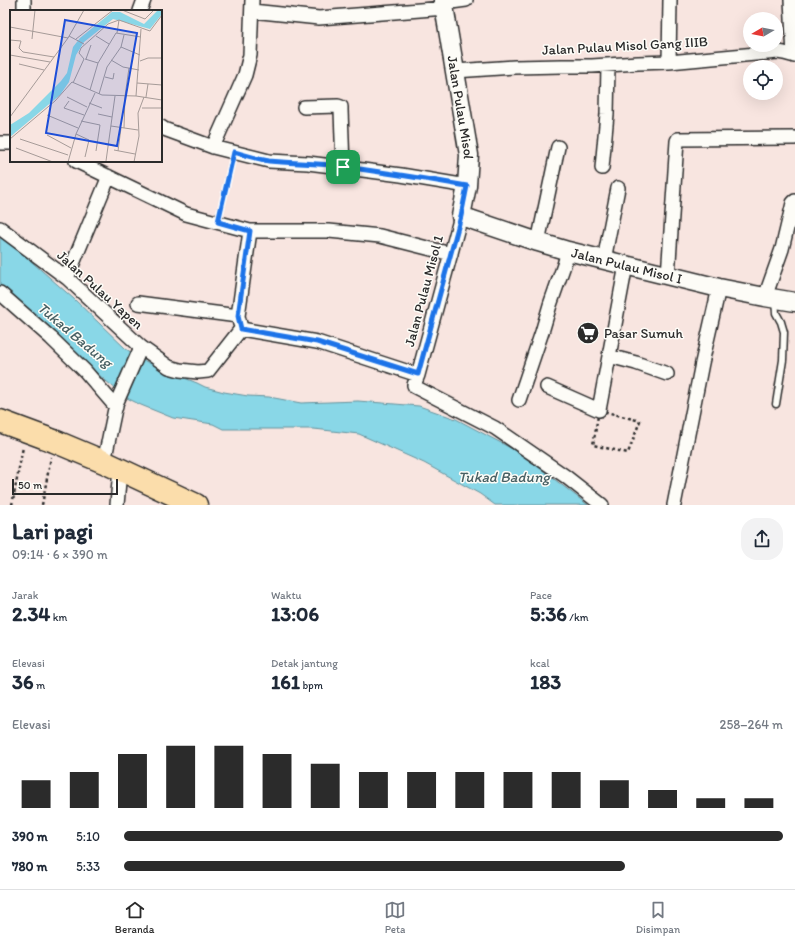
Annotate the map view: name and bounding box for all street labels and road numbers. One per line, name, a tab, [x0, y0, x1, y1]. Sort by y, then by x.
street label: Jalan Pulau Misol Gang IIIB	[542, 33, 708, 59]
street label: Jalan Pulau Misol	[444, 54, 477, 160]
street label: Jalan Pulau Misol 1	[401, 233, 447, 349]
street label: Jalan Pulau Misol I	[570, 244, 684, 287]
street label: Jalan Pulau Yapen	[53, 247, 147, 333]

